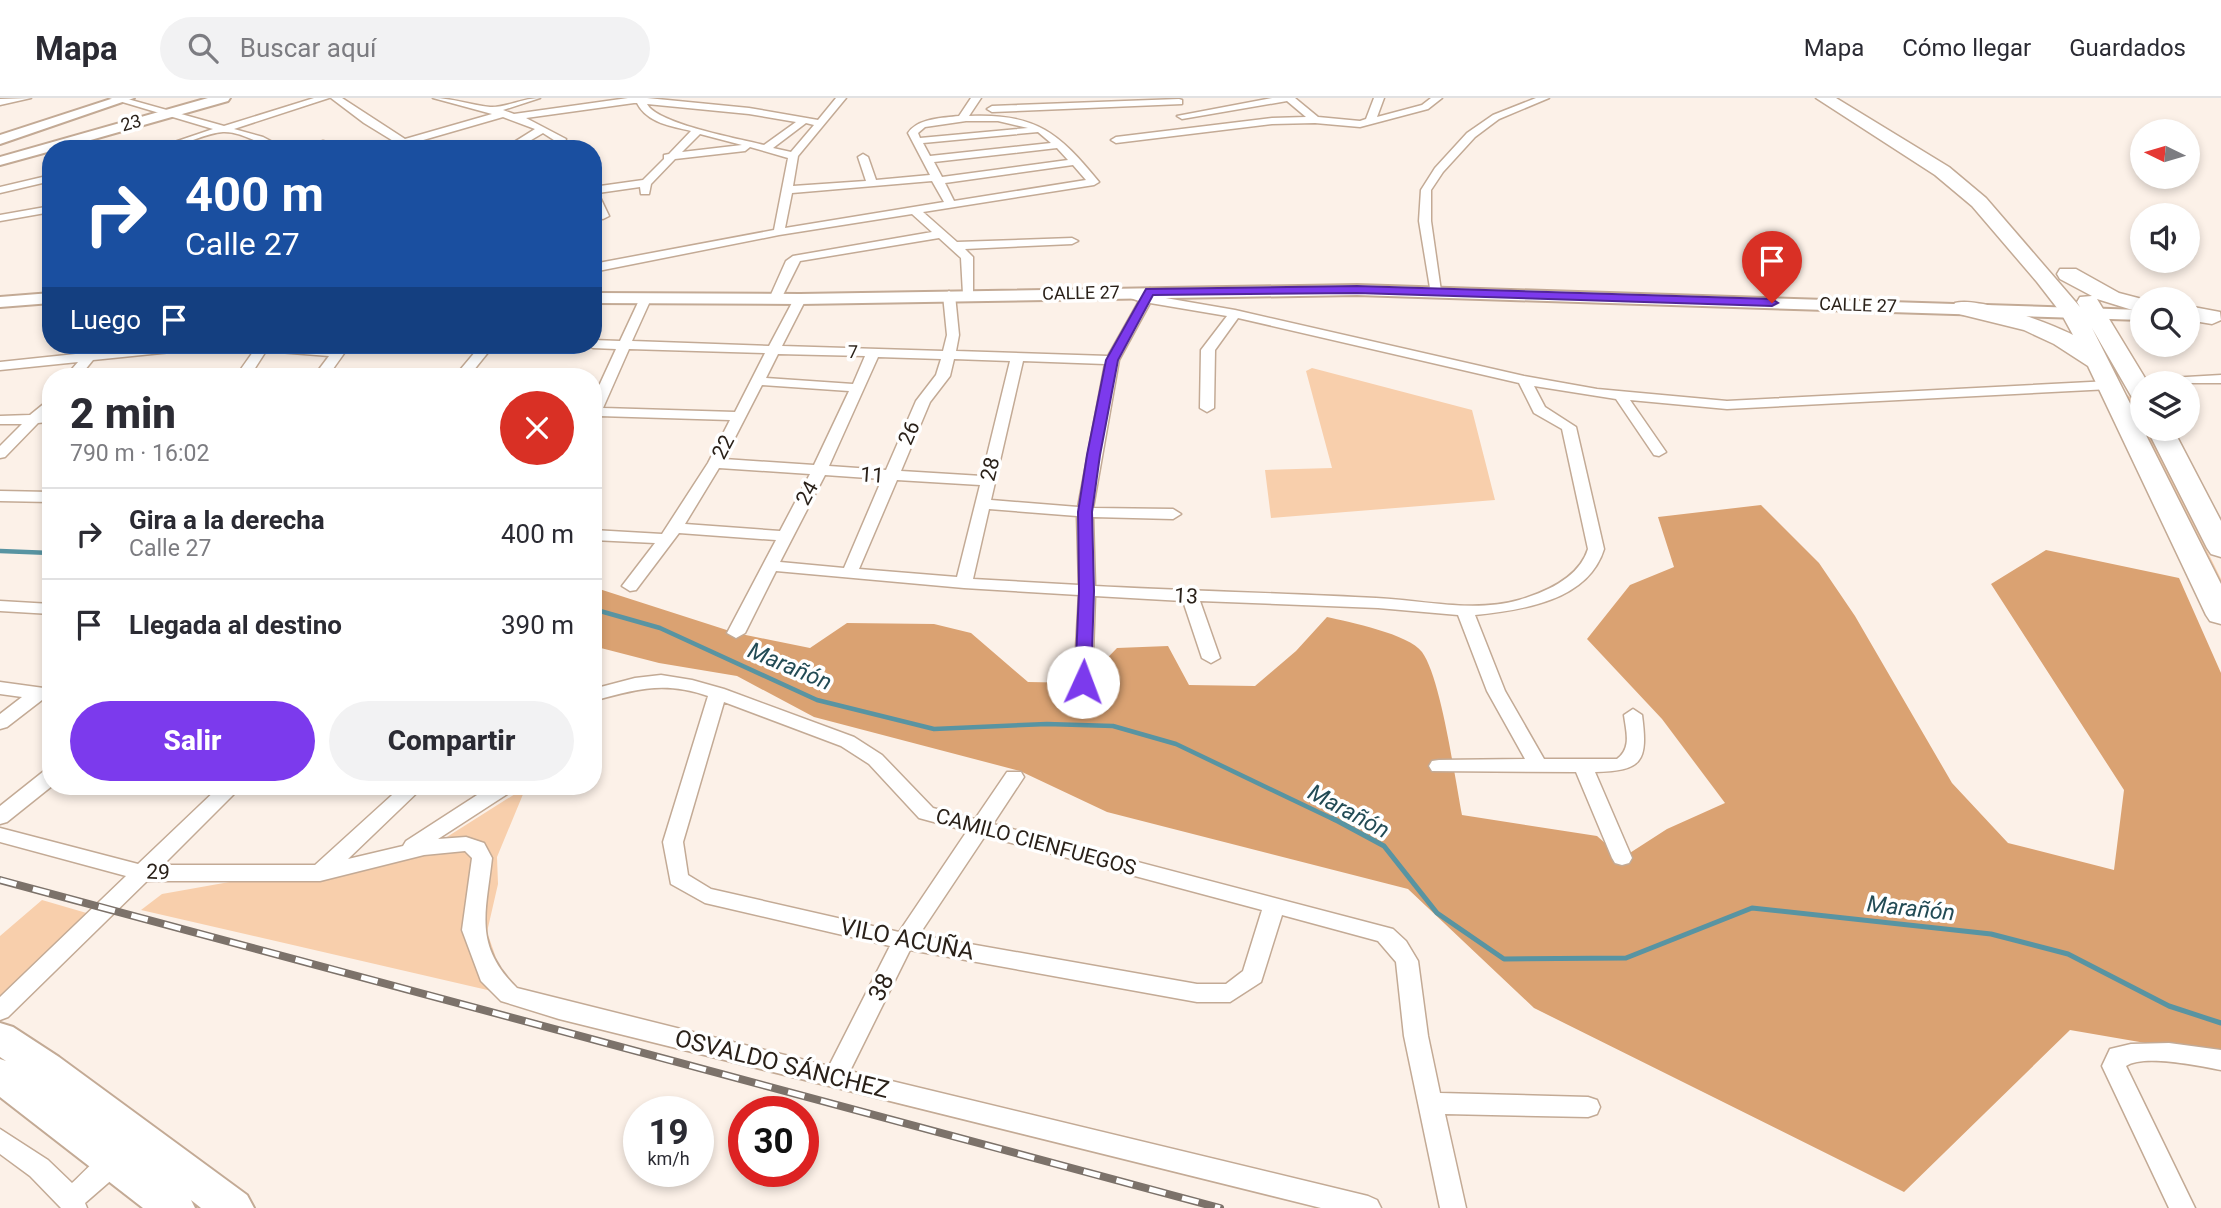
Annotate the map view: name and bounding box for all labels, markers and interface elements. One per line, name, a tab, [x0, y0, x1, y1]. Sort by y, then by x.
search box	[160, 17, 650, 80]
text: Mapa	[35, 29, 118, 68]
icon: search	[184, 29, 222, 67]
text: Buscar aquí	[240, 33, 376, 63]
text: Mapa	[1804, 34, 1864, 62]
text: Cómo llegar	[1902, 34, 2031, 62]
text: Guardados	[2069, 34, 2186, 62]
street label: 23	[118, 110, 143, 135]
north arrow	[2130, 119, 2200, 189]
map controls	[2130, 119, 2200, 441]
text: 400 m	[185, 166, 324, 223]
icon: right	[70, 168, 161, 259]
button: sound	[2130, 203, 2200, 273]
text: Calle 27	[185, 225, 300, 263]
pin	[1742, 231, 1802, 303]
icon: arrive	[1753, 242, 1791, 280]
street label: CALLE 27	[1042, 281, 1120, 304]
button: search	[2130, 287, 2200, 357]
street label: CALLE 27	[1819, 293, 1897, 316]
icon: arrive	[155, 301, 193, 339]
text: Luego	[70, 305, 141, 335]
street label: 7	[848, 341, 858, 362]
button: layers	[2130, 371, 2200, 441]
text: 2 min	[70, 389, 176, 438]
button: close	[500, 391, 574, 465]
street label: 26	[893, 417, 925, 449]
street label: 22	[707, 431, 739, 463]
text: 790 m · 16:02	[70, 440, 209, 467]
street label: 28	[976, 455, 1004, 483]
street label: 11	[859, 462, 885, 488]
street label: 24	[791, 477, 823, 509]
text: Gira a la derecha	[129, 505, 325, 535]
icon: right	[70, 515, 108, 553]
text: 400 m	[501, 519, 574, 549]
text: Calle 27	[129, 535, 211, 562]
street label: 13	[1174, 583, 1198, 609]
icon: arrive	[70, 606, 108, 644]
text: Llegada al destino	[129, 610, 342, 640]
text: 390 m	[501, 610, 574, 640]
water label: Marañón	[744, 637, 836, 696]
position arrow	[1046, 645, 1120, 719]
button: Salir	[70, 701, 315, 781]
button: Compartir	[329, 701, 574, 781]
water label: Marañón	[1303, 779, 1394, 844]
street label: CAMILO CIENFUEGOS	[933, 804, 1139, 880]
street label: 29	[146, 860, 170, 884]
water label: Marañón	[1866, 890, 1956, 927]
street label: VILO ACUÑA	[838, 912, 977, 966]
street label: 38	[862, 969, 900, 1005]
street label: OSVALDO SÁNCHEZ	[672, 1024, 892, 1104]
speed limit sign: 30	[728, 1096, 819, 1187]
text: 19	[648, 1112, 689, 1153]
text: km/h	[647, 1148, 690, 1169]

